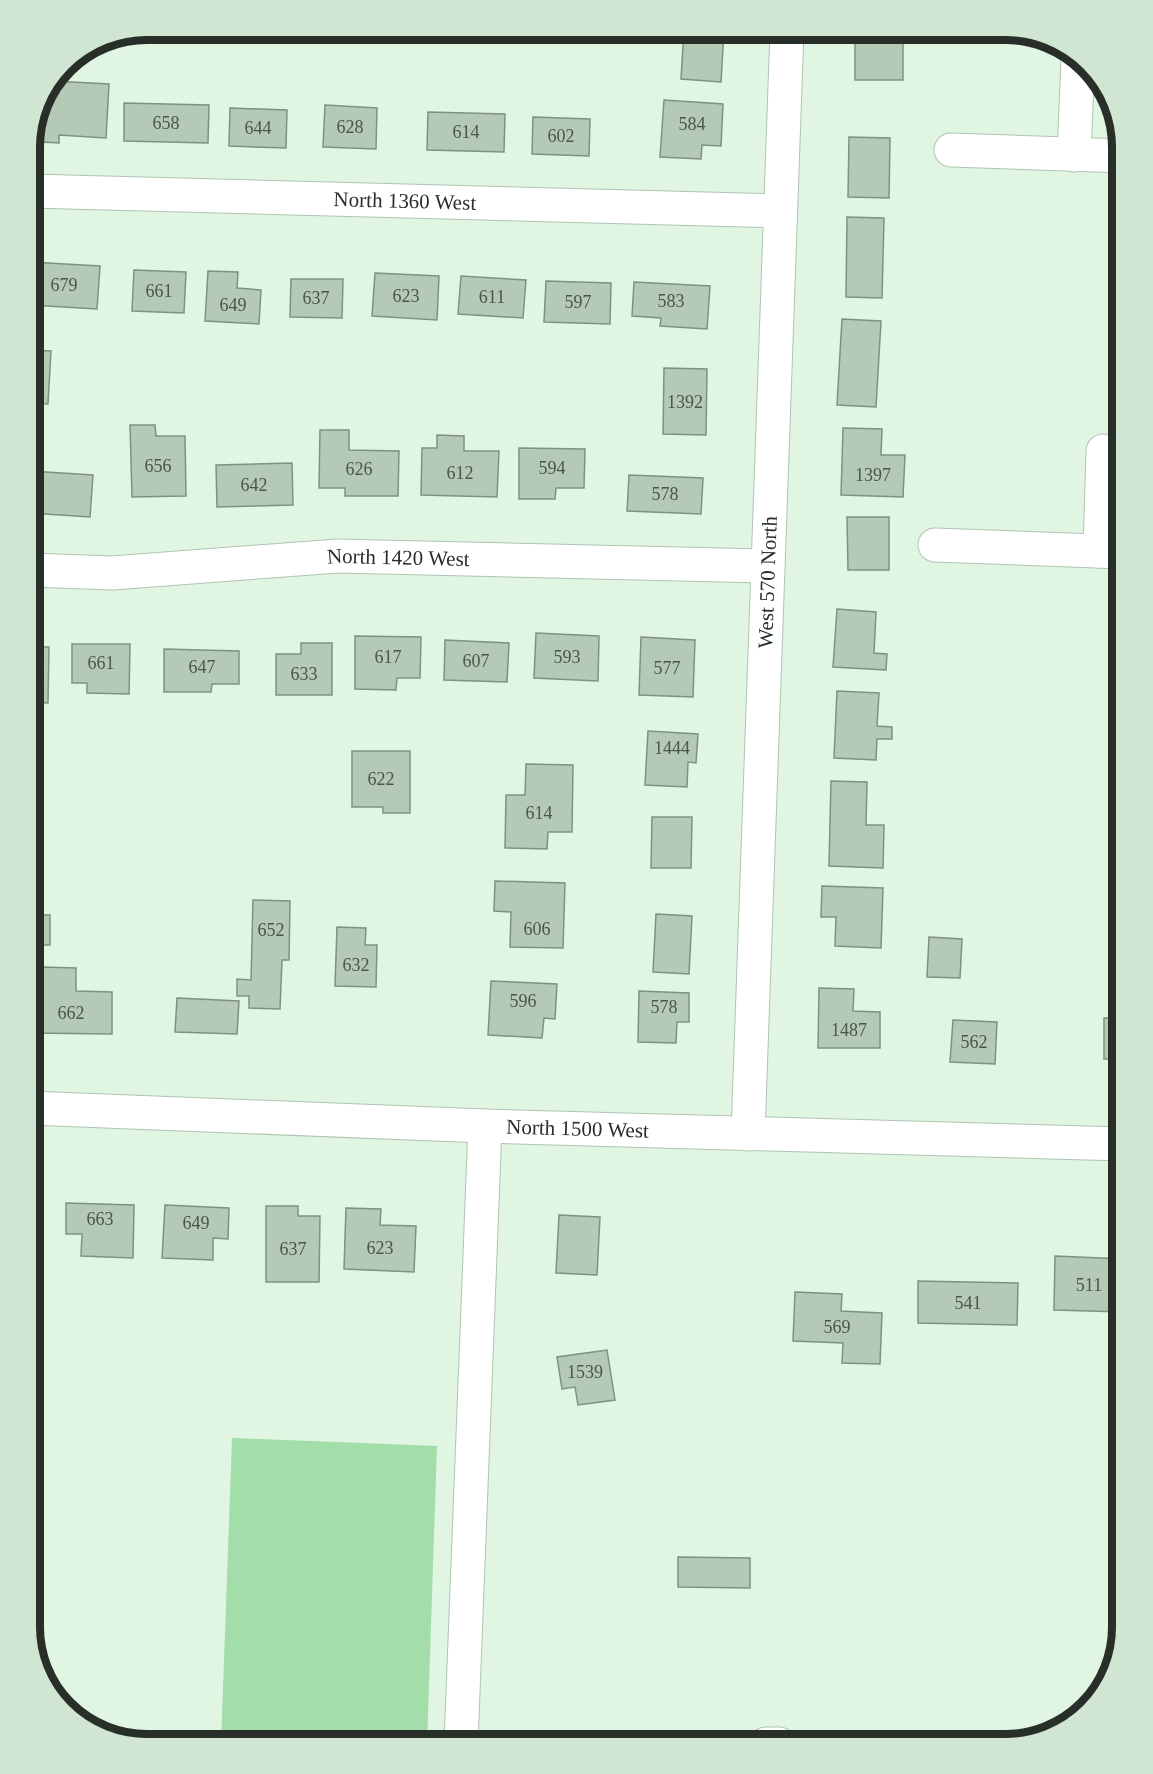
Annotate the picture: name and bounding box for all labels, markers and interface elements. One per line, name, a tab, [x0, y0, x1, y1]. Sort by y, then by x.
house number: 658	[153, 113, 180, 133]
house number: 584	[679, 114, 706, 134]
house number: 628	[337, 117, 364, 137]
house number: 644	[245, 118, 272, 138]
house number: 614	[453, 122, 480, 142]
house number: 602	[548, 126, 575, 146]
street label: North 1360 West	[333, 187, 477, 215]
house number: 679	[51, 275, 78, 295]
house number: 661	[146, 281, 173, 301]
house number: 623	[393, 286, 420, 306]
house number: 611	[479, 287, 505, 307]
house number: 637	[303, 288, 330, 308]
house number: 583	[658, 291, 685, 311]
house number: 597	[565, 292, 592, 312]
house number: 649	[220, 295, 247, 315]
house number: 1392	[667, 392, 703, 412]
house number: 656	[145, 456, 172, 476]
house number: 594	[539, 458, 566, 478]
house number: 626	[346, 459, 373, 479]
house number: 612	[447, 463, 474, 483]
house number: 1397	[855, 465, 891, 485]
house number: 642	[241, 475, 268, 495]
house number: 578	[652, 484, 679, 504]
street label: West 570 North	[753, 515, 782, 649]
street label: North 1420 West	[326, 544, 470, 571]
house number: 617	[375, 647, 402, 667]
house number: 593	[554, 647, 581, 667]
house number: 607	[463, 651, 490, 671]
house number: 661	[88, 653, 115, 673]
house number: 647	[189, 657, 216, 677]
house number: 577	[654, 658, 681, 678]
house number: 633	[291, 664, 318, 684]
house number: 1444	[654, 738, 690, 758]
house number: 622	[368, 769, 395, 789]
house number: 614	[526, 803, 553, 823]
house number: 606	[524, 919, 551, 939]
house number: 652	[258, 920, 285, 940]
house number: 632	[343, 955, 370, 975]
house number: 596	[510, 991, 537, 1011]
house number: 578	[651, 997, 678, 1017]
house number: 662	[58, 1003, 85, 1023]
house number: 1487	[831, 1020, 867, 1040]
house number: 562	[961, 1032, 988, 1052]
street label: North 1500 West	[506, 1115, 649, 1143]
house number: 663	[87, 1209, 114, 1229]
house number: 649	[183, 1213, 210, 1233]
house number: 623	[367, 1238, 394, 1258]
house number: 637	[280, 1239, 307, 1259]
house number: 511	[1076, 1275, 1102, 1295]
house number: 541	[955, 1293, 982, 1313]
house number: 569	[824, 1317, 851, 1337]
house number: 1539	[567, 1362, 603, 1382]

